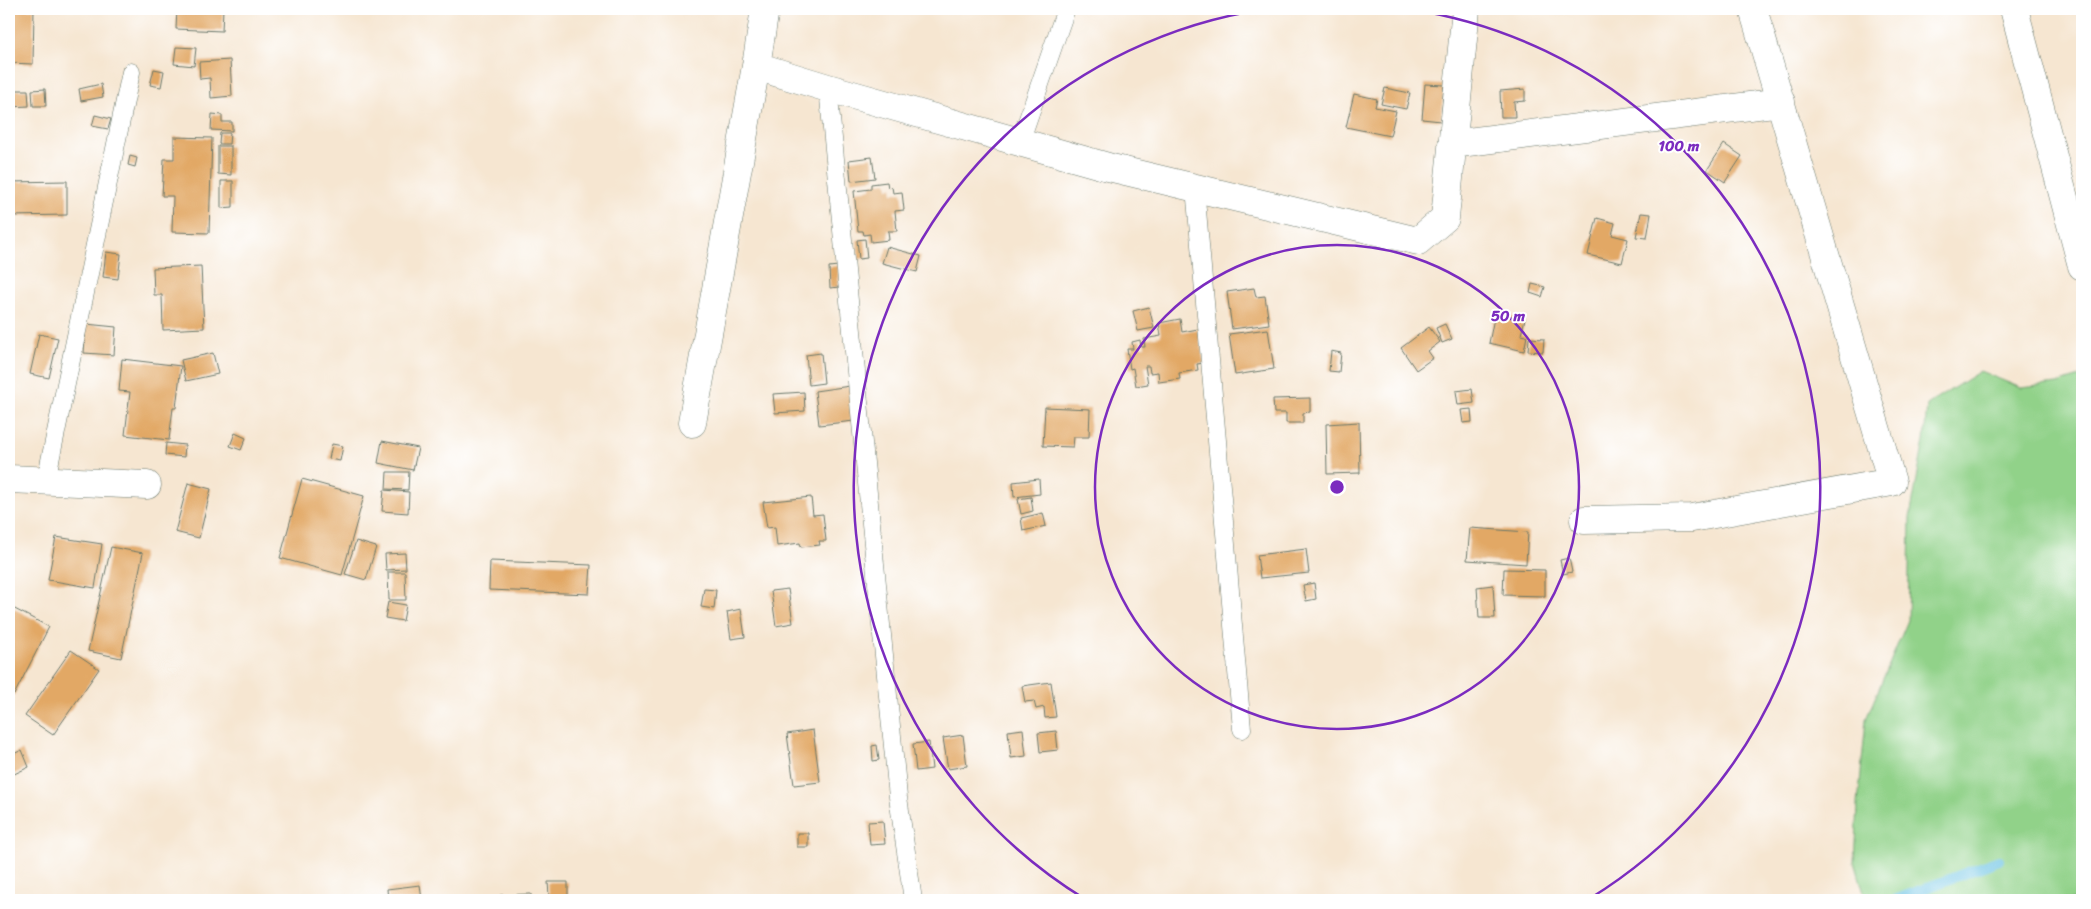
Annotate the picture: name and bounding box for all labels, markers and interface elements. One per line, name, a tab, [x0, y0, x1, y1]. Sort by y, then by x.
text: 100 m	[1659, 133, 1700, 159]
text: 50 m	[1491, 303, 1526, 329]
centre of rings	[1328, 478, 1346, 496]

